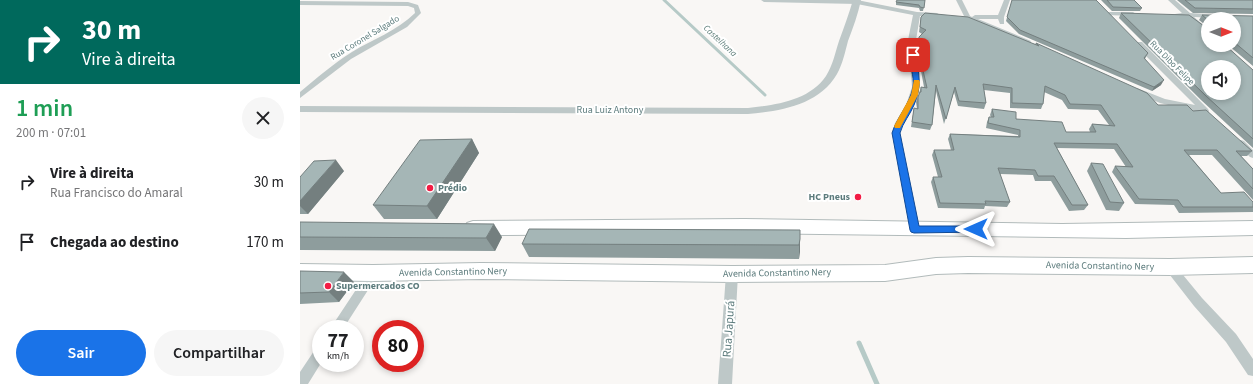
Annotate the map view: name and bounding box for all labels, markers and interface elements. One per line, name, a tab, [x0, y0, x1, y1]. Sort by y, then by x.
text: 30 m	[82, 10, 141, 50]
street label: Rua Coronel Salgado	[328, 12, 402, 64]
north arrow	[1201, 12, 1241, 52]
map controls	[1201, 12, 1241, 100]
icon: right	[16, 16, 68, 68]
water label: Castelhana	[700, 22, 740, 60]
pin	[896, 38, 930, 72]
street label: Rua Dibo Felipe	[1147, 38, 1198, 89]
icon: arrive	[902, 44, 924, 66]
text: Vire à direita	[82, 47, 176, 72]
button: sound	[1201, 60, 1241, 100]
text: 1 min	[16, 91, 73, 126]
button: close	[242, 97, 284, 139]
street label: Rua Luiz Antony	[577, 103, 644, 117]
text: 200 m · 07:01	[16, 124, 86, 142]
text: Vire à direita	[50, 163, 134, 184]
icon: right	[16, 171, 38, 193]
text: 30 m	[254, 172, 284, 193]
place label: Prédio	[438, 181, 468, 195]
marker: Prédio	[425, 183, 435, 193]
text: Rua Francisco do Amaral	[50, 184, 183, 202]
place label: HC Pneus	[808, 190, 851, 204]
marker: HC Pneus	[853, 192, 863, 202]
position arrow	[955, 208, 997, 250]
icon: arrive	[16, 231, 38, 253]
text: Chegada ao destino	[50, 232, 179, 253]
text: 170 m	[246, 232, 284, 253]
street label: Avenida Constantino Nery	[1046, 258, 1155, 274]
street label: Avenida Constantino Nery	[399, 264, 508, 280]
street label: Avenida Constantino Nery	[723, 265, 832, 281]
place label: Supermercados CO	[336, 279, 420, 293]
marker: Supermercados CO	[323, 281, 333, 291]
street label: Rua Japurá	[719, 300, 739, 358]
speed limit sign: 80	[372, 320, 424, 372]
text: 77	[327, 327, 349, 355]
button: Sair	[16, 330, 146, 376]
button: Compartilhar	[154, 330, 284, 376]
text: km/h	[327, 349, 349, 363]

